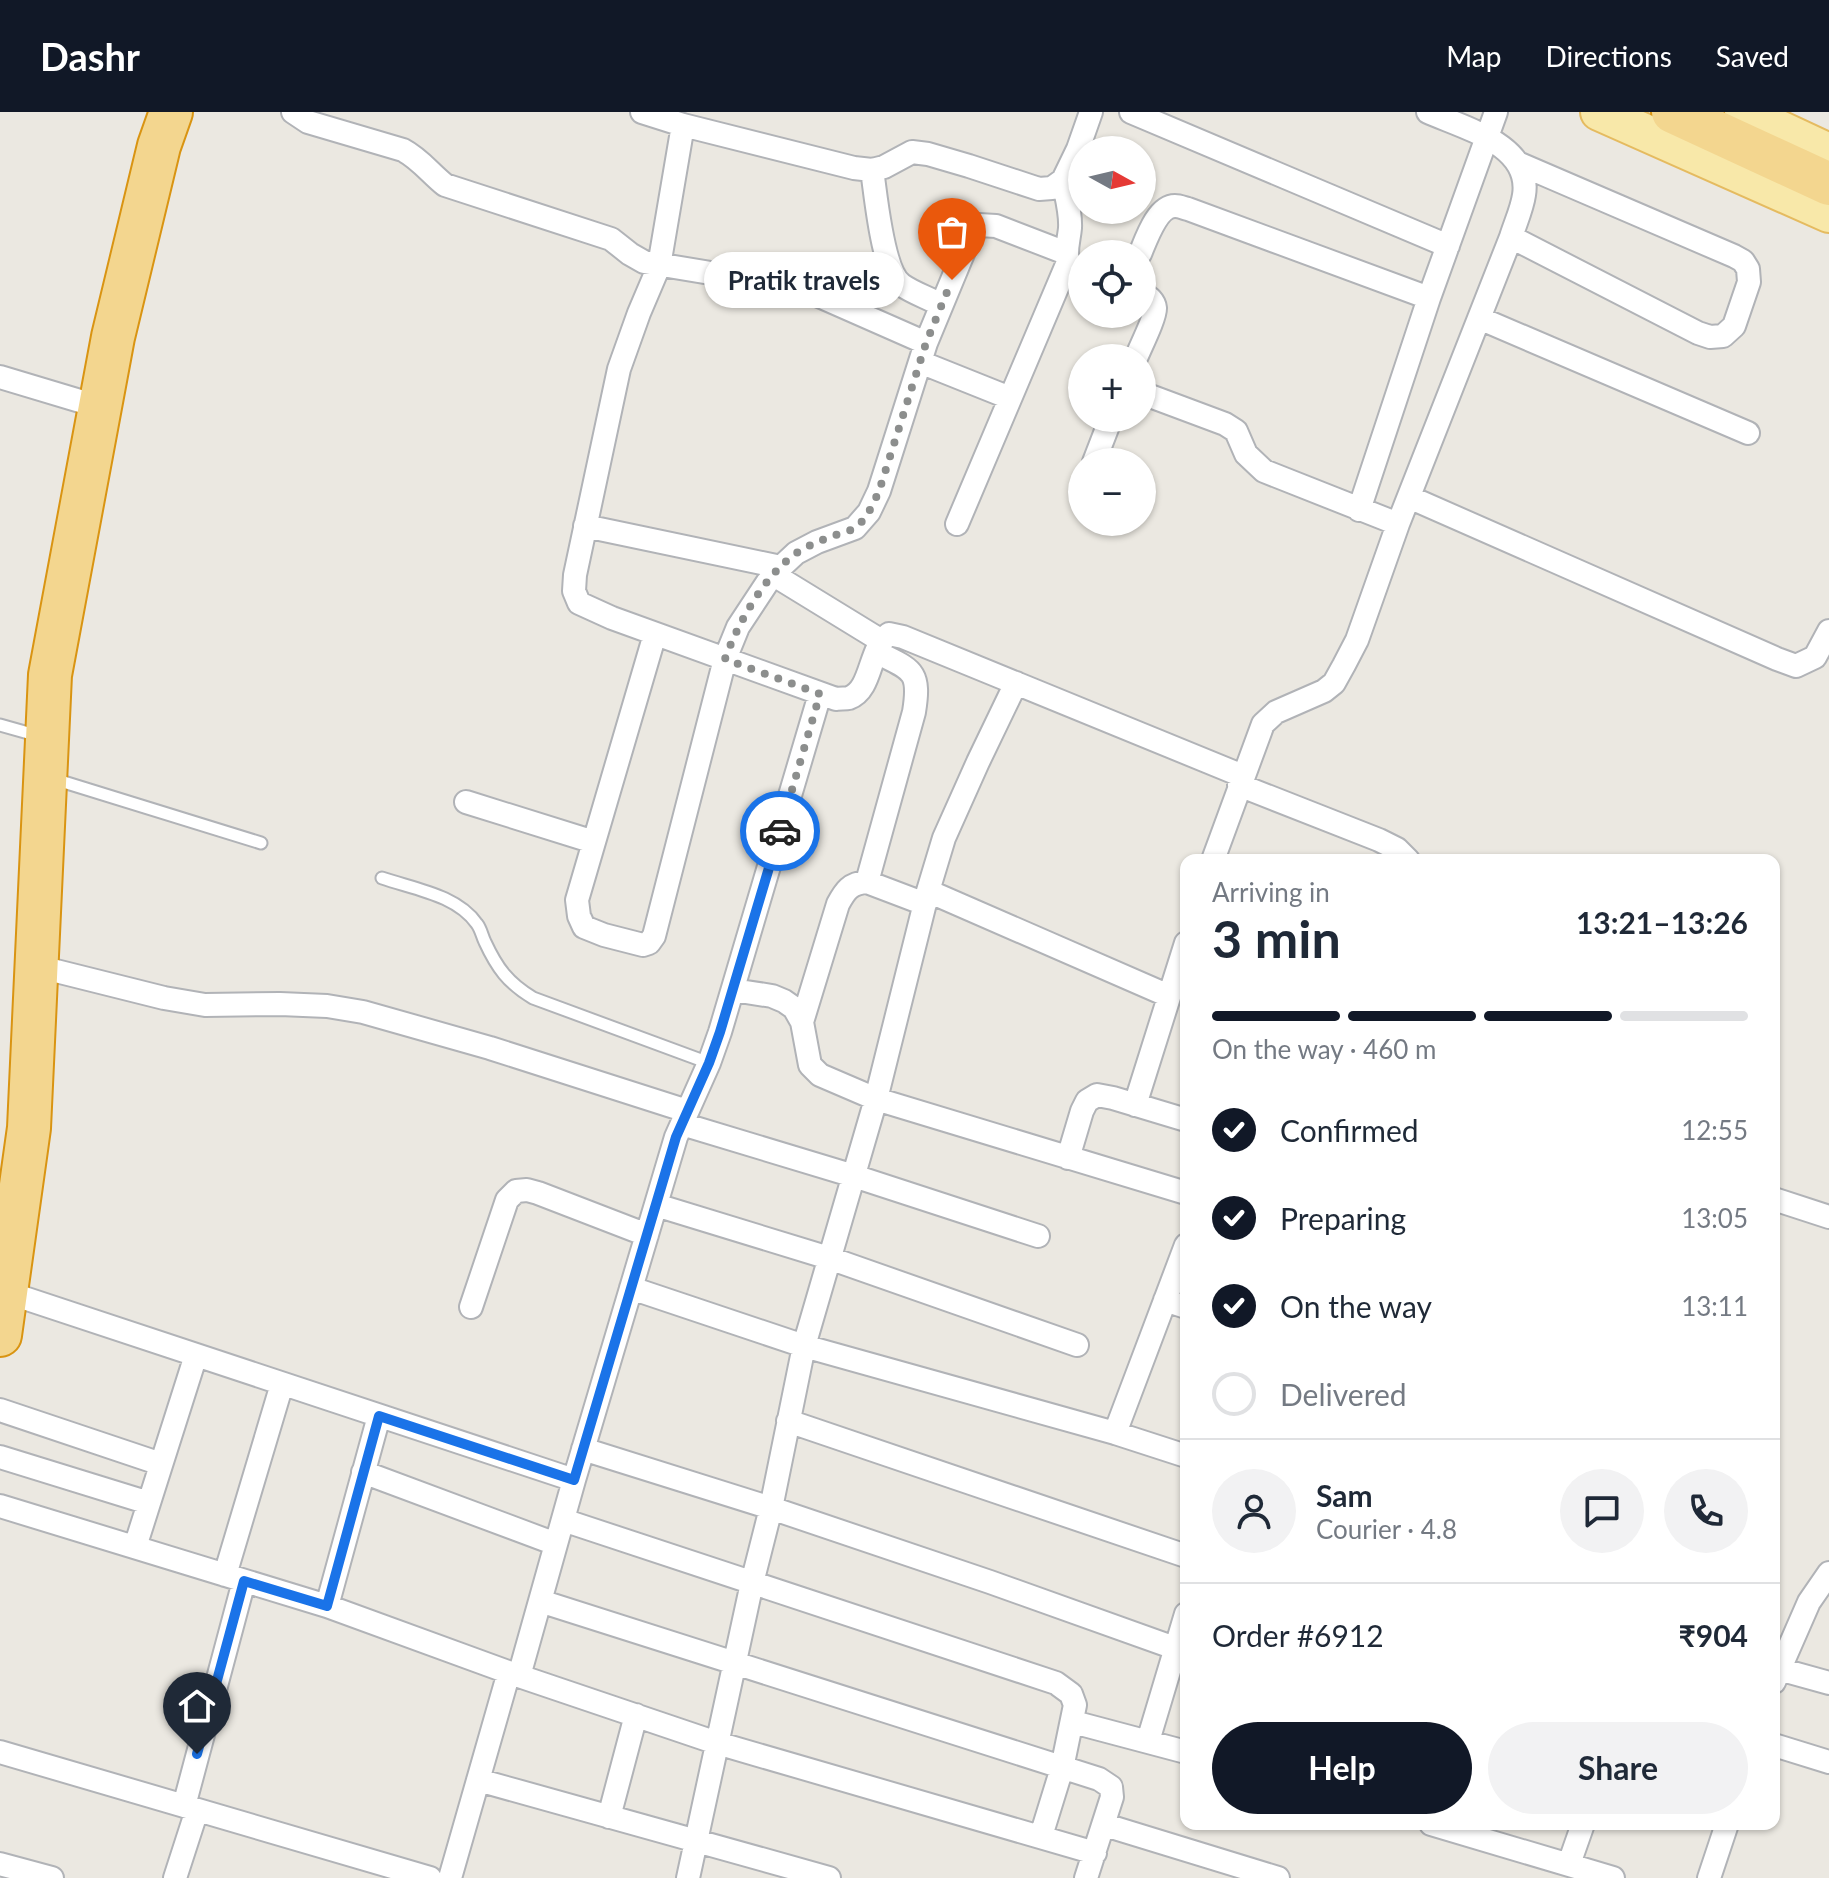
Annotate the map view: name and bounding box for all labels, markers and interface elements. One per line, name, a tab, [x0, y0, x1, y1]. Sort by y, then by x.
text: Dashr	[40, 33, 140, 79]
text: Map	[1446, 39, 1501, 73]
text: Directions	[1545, 39, 1672, 73]
text: Saved	[1716, 39, 1789, 73]
north arrow	[1068, 136, 1156, 224]
map controls	[1068, 136, 1156, 536]
pin	[918, 198, 986, 280]
icon: bag	[930, 210, 974, 254]
button: locate	[1068, 240, 1156, 328]
callout: Pratik travels	[704, 252, 904, 308]
text: Pratik travels	[728, 264, 880, 296]
button: +	[1068, 344, 1156, 432]
button: −	[1068, 448, 1156, 536]
courier	[740, 791, 820, 871]
icon: car	[758, 809, 802, 853]
text: Arriving in	[1212, 876, 1330, 908]
text: 13:21–13:26	[1576, 904, 1748, 940]
text: 3 min	[1212, 907, 1341, 969]
text: On the way · 460 m	[1212, 1033, 1436, 1065]
icon: check	[1212, 1108, 1256, 1152]
text: Confirmed	[1280, 1112, 1419, 1148]
text: 12:55	[1681, 1114, 1748, 1146]
icon: check	[1212, 1196, 1256, 1240]
text: Preparing	[1280, 1200, 1406, 1236]
text: 13:05	[1681, 1202, 1748, 1234]
icon: check	[1212, 1284, 1256, 1328]
text: On the way	[1280, 1288, 1432, 1324]
text: 13:11	[1681, 1290, 1748, 1322]
text: Delivered	[1280, 1376, 1407, 1412]
button: person	[1212, 1469, 1296, 1553]
button: chat	[1560, 1469, 1644, 1553]
button: phone	[1664, 1469, 1748, 1553]
text: Sam	[1316, 1477, 1373, 1513]
text: Courier · 4.8	[1316, 1513, 1457, 1545]
text: Order #6912	[1212, 1617, 1384, 1653]
text: ₹904	[1678, 1617, 1748, 1653]
pin	[163, 1672, 231, 1754]
icon: home	[175, 1684, 219, 1728]
button: Help	[1212, 1722, 1472, 1814]
button: Share	[1488, 1722, 1748, 1814]

